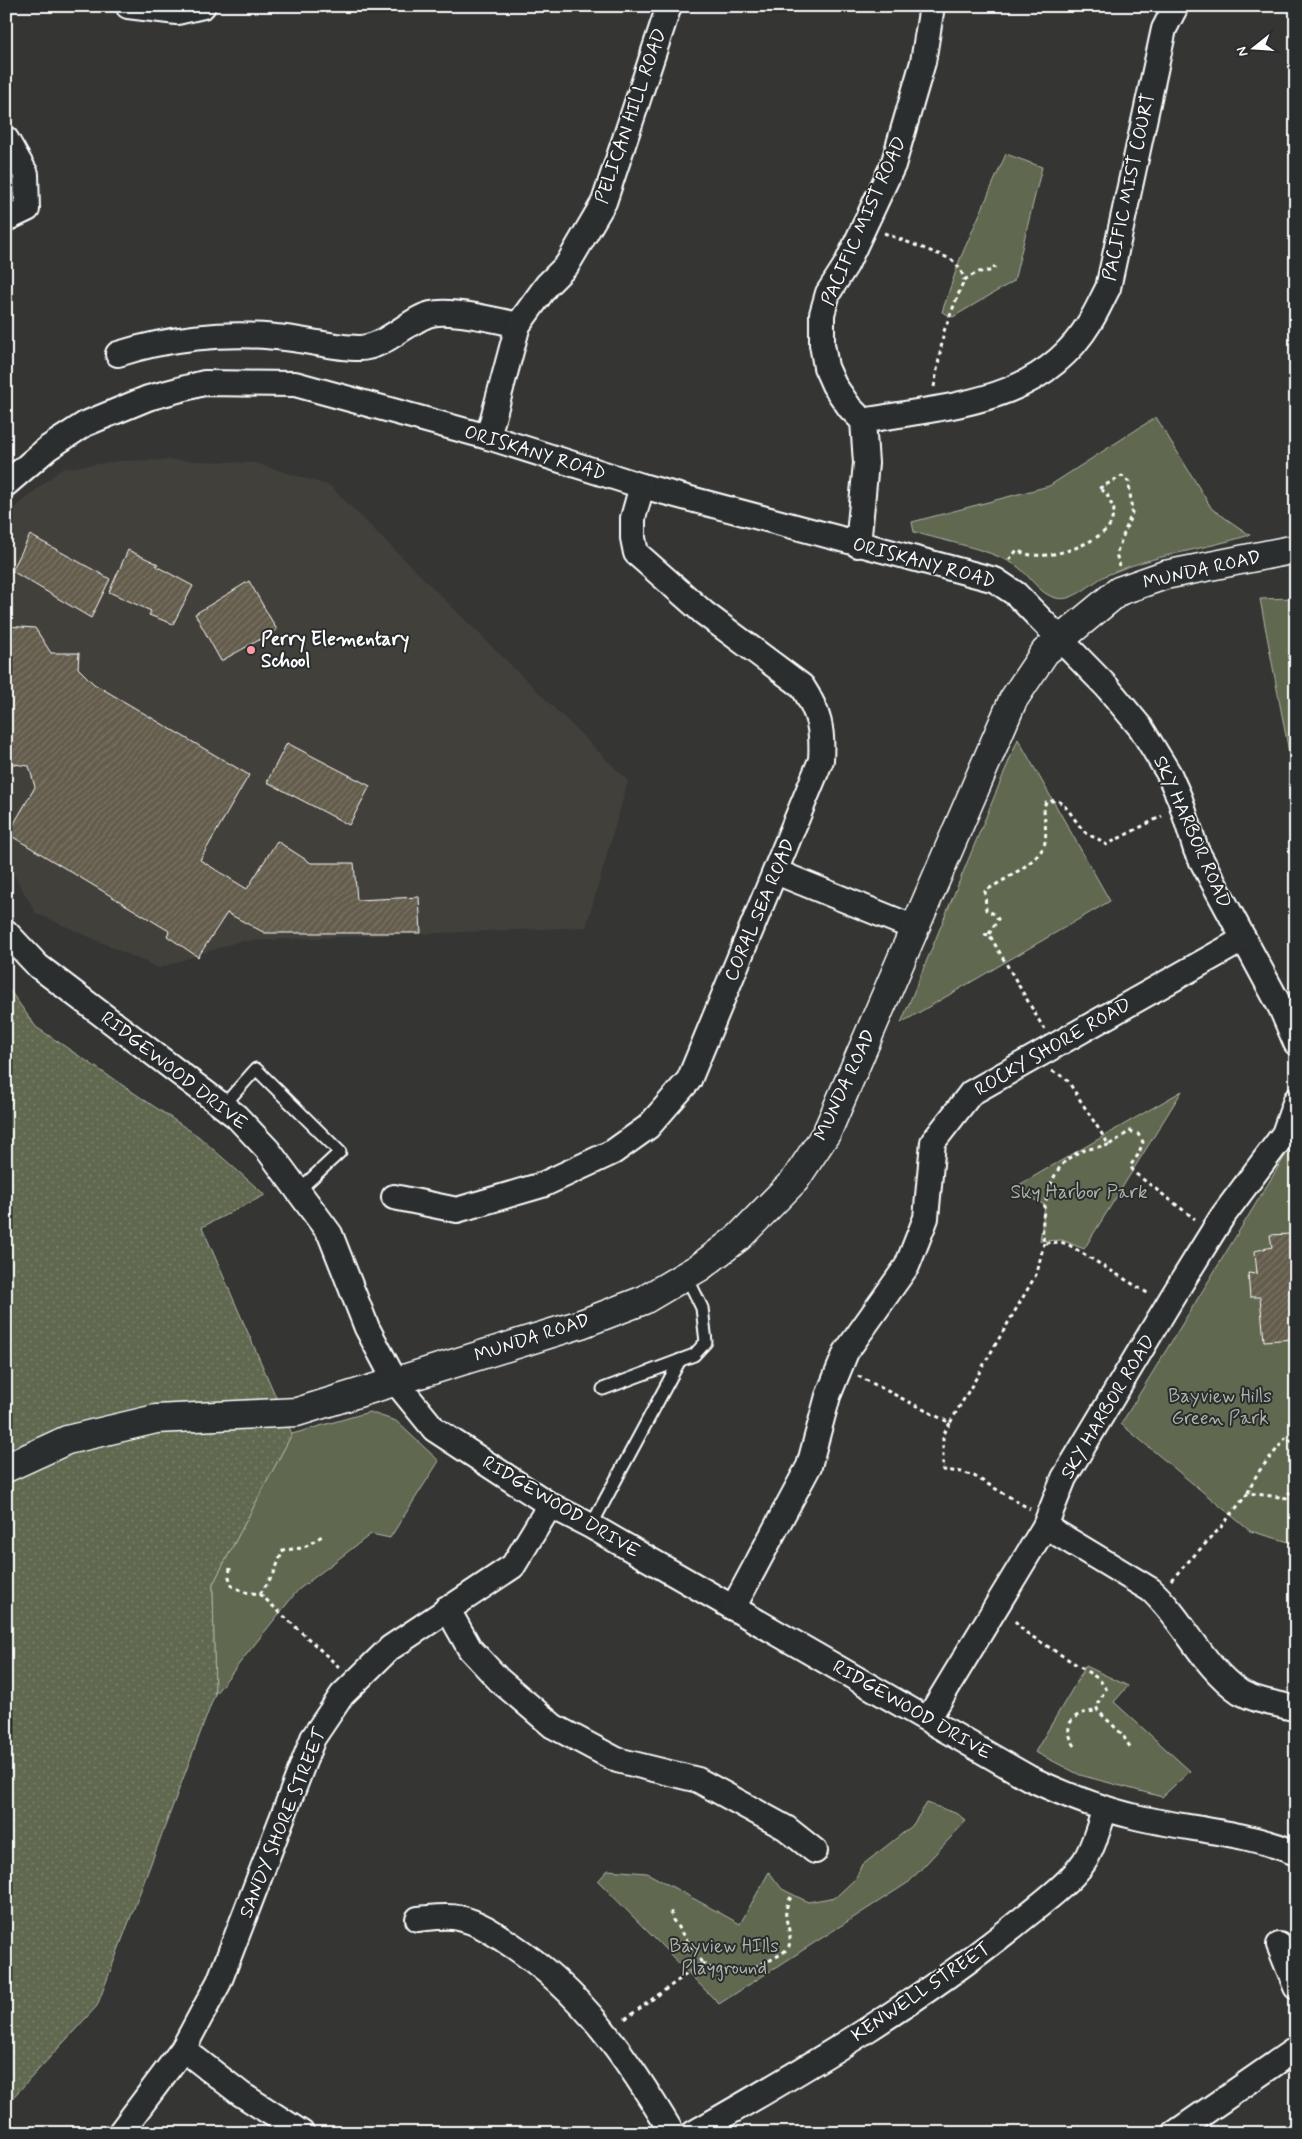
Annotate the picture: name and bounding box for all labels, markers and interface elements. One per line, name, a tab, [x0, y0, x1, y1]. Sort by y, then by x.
north arrow	[1230, 22, 1280, 72]
street label: PELICAN HILL ROAD	[589, 25, 673, 207]
text: N	[1233, 44, 1252, 59]
street label: PACIFIC MIST COURT	[1097, 91, 1161, 283]
street label: PACIFIC MIST ROAD	[815, 132, 913, 310]
street label: ORISKANY ROAD	[461, 420, 609, 486]
street label: ORISKANY ROAD	[850, 532, 998, 594]
street label: MUNDA ROAD	[1141, 544, 1263, 596]
place label: Perry Elementary School	[261, 627, 409, 674]
marker: Perry Elementary School	[245, 644, 257, 656]
street label: SKY HARBOR ROAD	[1147, 752, 1237, 912]
street label: CORAL SEA ROAD	[719, 835, 801, 985]
street label: ROCKY SHORE ROAD	[970, 992, 1136, 1102]
street label: RIDGEWOOD DRIVE	[96, 1006, 252, 1136]
street label: MUNDA ROAD	[808, 1025, 882, 1145]
park label: Sky Harbor Park	[1010, 1180, 1148, 1205]
street label: MUNDA ROAD	[471, 1308, 593, 1368]
street label: SKY HARBOR ROAD	[1055, 1330, 1161, 1484]
park label: Bayview Hills Green Park	[1168, 1384, 1272, 1431]
street label: RIDGEWOOD DRIVE	[478, 1450, 644, 1564]
street label: RIDGEWOOD DRIVE	[828, 1654, 996, 1766]
street label: SANDY SHORE STREET	[233, 1723, 333, 1922]
park label: Bayview HIlls Playground	[669, 1934, 779, 1982]
street label: KENWELL STREET	[847, 1936, 995, 2048]

